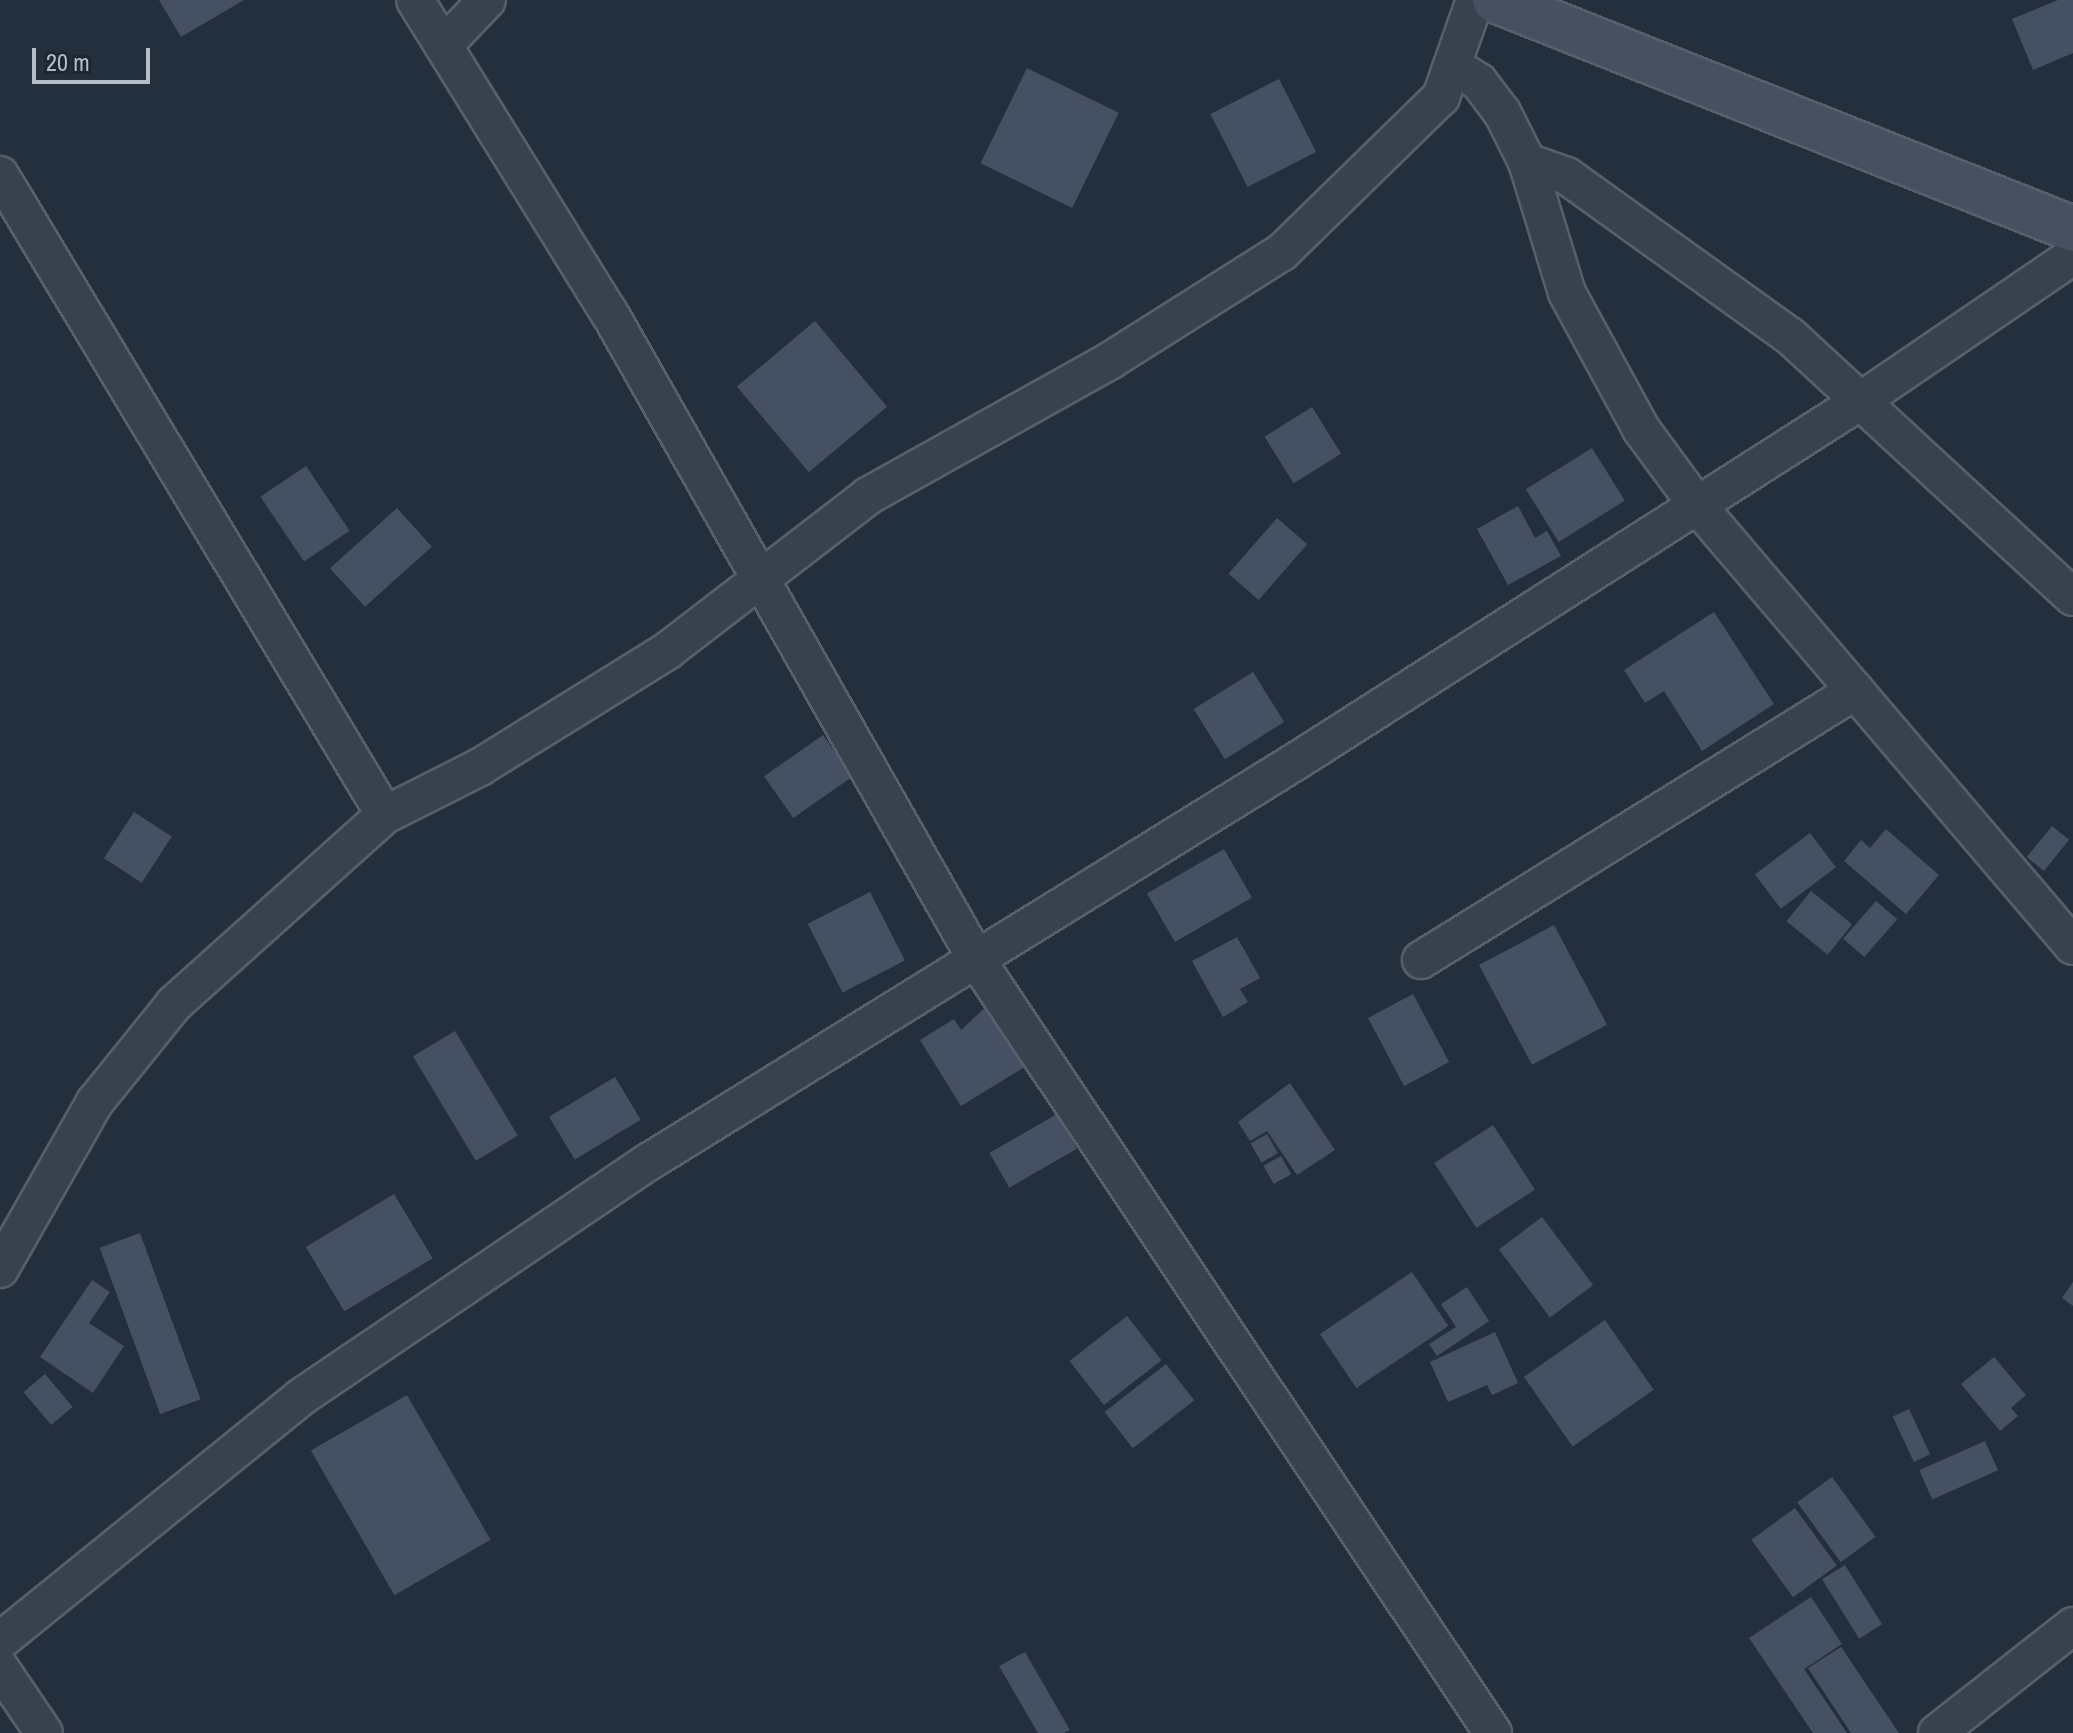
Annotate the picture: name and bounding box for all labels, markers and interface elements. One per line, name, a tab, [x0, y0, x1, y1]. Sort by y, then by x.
scale bar	[36, 32, 154, 82]
text: 20 m	[46, 46, 90, 78]

